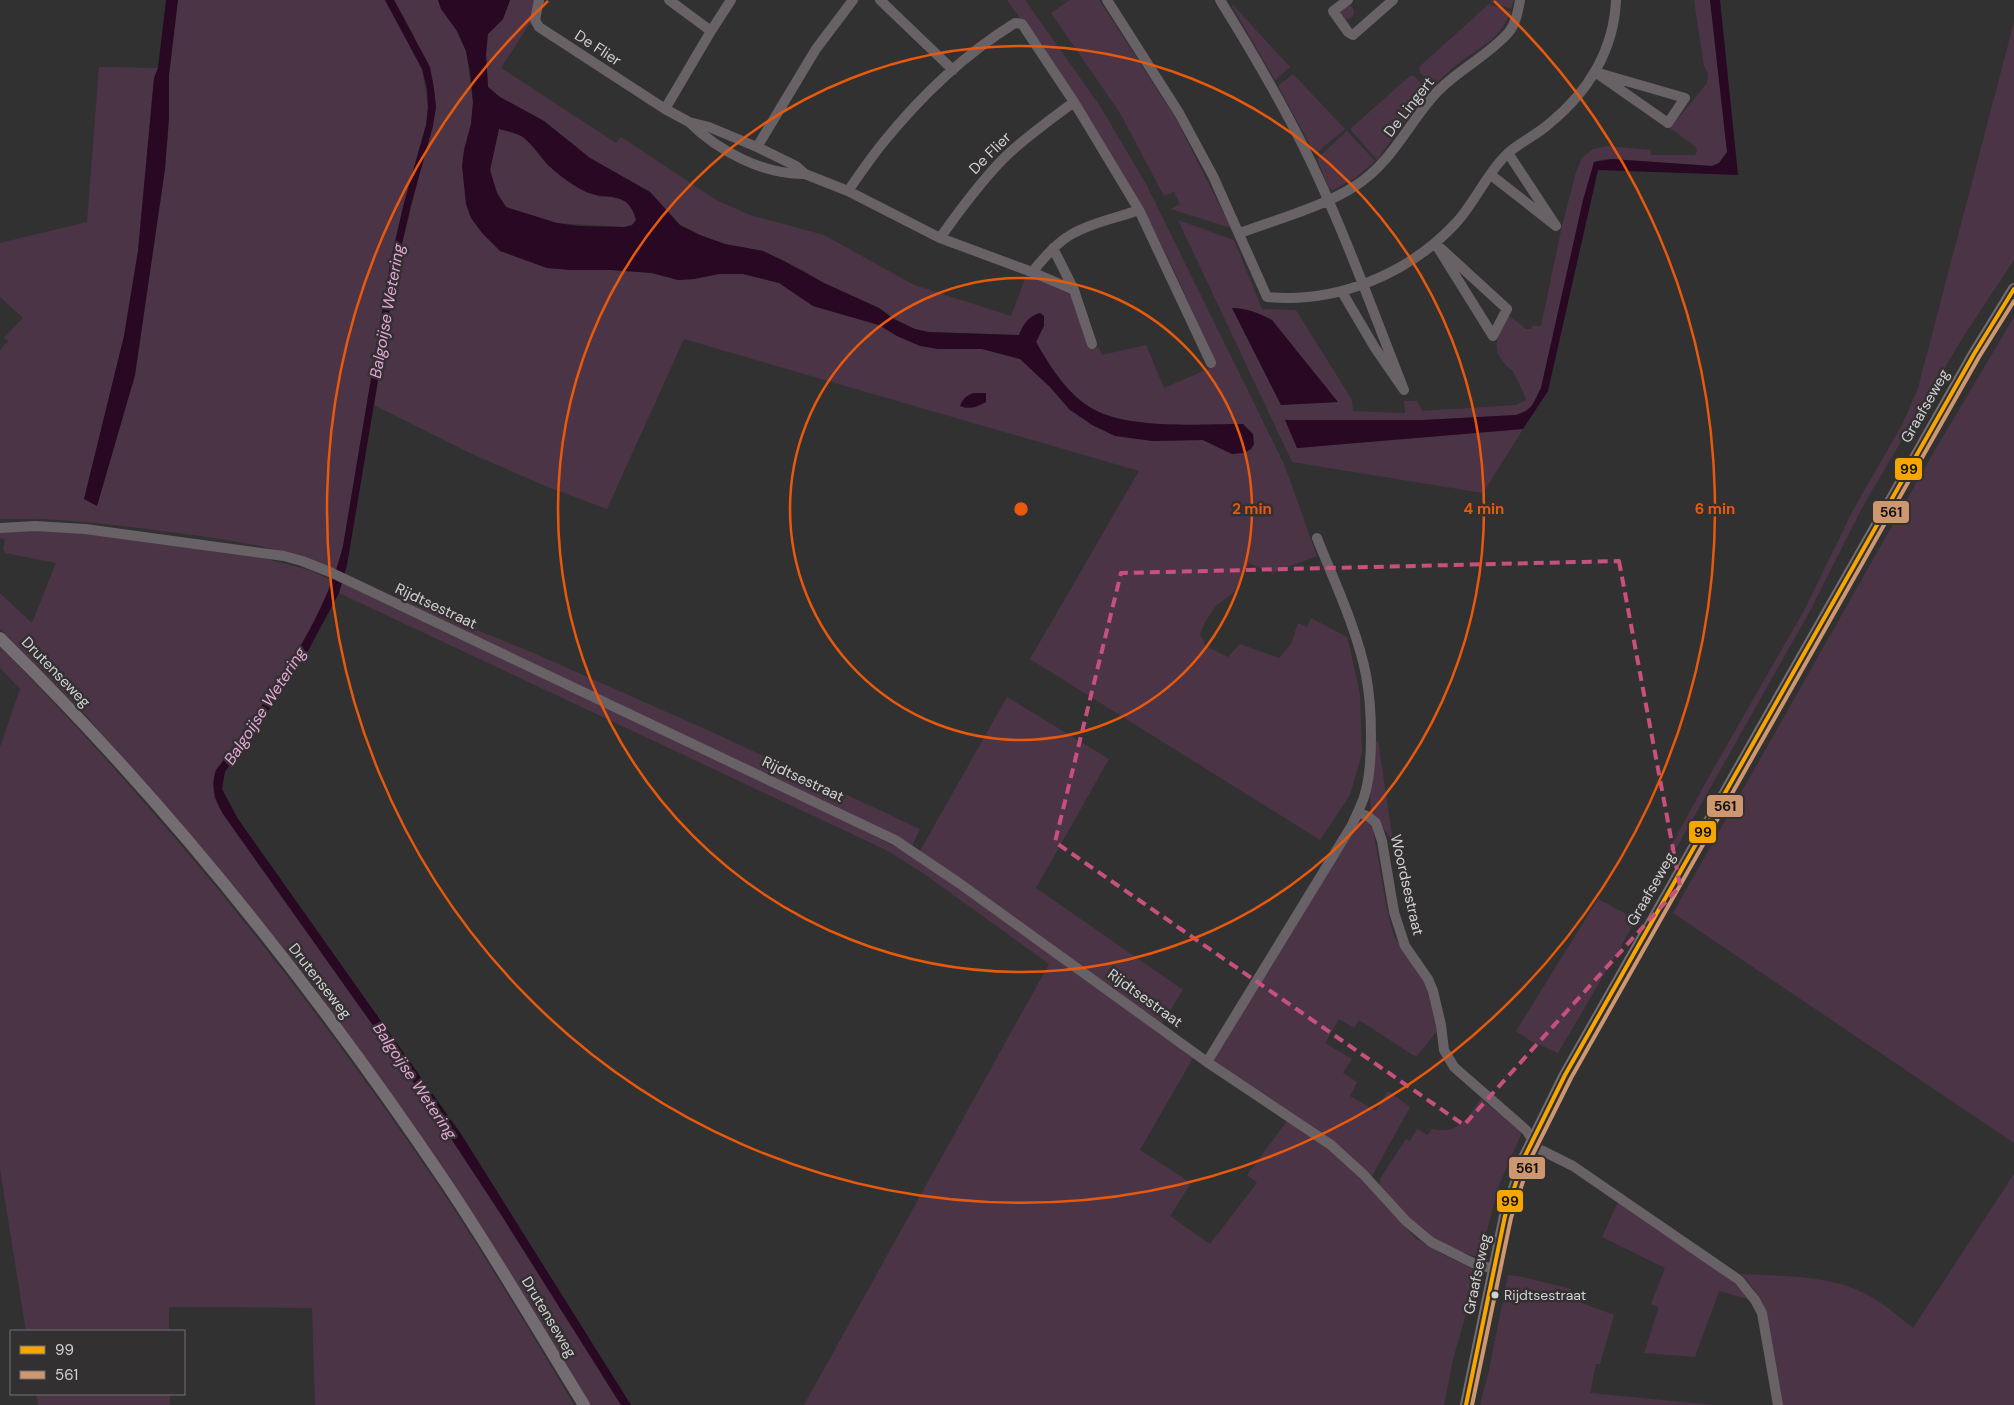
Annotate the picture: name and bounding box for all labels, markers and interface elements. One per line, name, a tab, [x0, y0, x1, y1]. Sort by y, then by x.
street label: De Flier	[571, 25, 626, 71]
street label: De Lingert	[1379, 73, 1439, 141]
street label: De Flier	[965, 127, 1016, 178]
water label: Balgoijse Wetering	[365, 241, 409, 380]
street label: Graafseweg	[1896, 366, 1954, 446]
line badge: 99	[1894, 457, 1923, 481]
text: 99	[1900, 460, 1918, 478]
text: 2 min	[1232, 499, 1272, 519]
text: 4 min	[1464, 499, 1504, 519]
text: 6 min	[1695, 499, 1735, 519]
centre of rings	[1012, 500, 1030, 518]
line badge: 561	[1872, 500, 1910, 524]
text: 561	[1880, 503, 1902, 521]
street label: Rijdtsestraat	[392, 578, 480, 634]
street label: Drutenseweg	[17, 632, 95, 712]
water label: Balgoijse Wetering	[219, 642, 312, 769]
street label: Rijdtsestraat	[759, 751, 847, 807]
line badge: 561	[1706, 794, 1744, 818]
text: 561	[1714, 797, 1736, 815]
line badge: 99	[1688, 820, 1717, 844]
text: 99	[1694, 823, 1712, 841]
street label: Woordsestraat	[1386, 833, 1428, 937]
street label: Graafseweg	[1622, 849, 1680, 929]
street label: Drutenseweg	[284, 939, 356, 1023]
street label: Rijdtsestraat	[1103, 964, 1187, 1032]
water label: Balgoijse Wetering	[368, 1019, 462, 1144]
line badge: 561	[1508, 1156, 1546, 1180]
text: 561	[1516, 1159, 1538, 1177]
line badge: 99	[1496, 1189, 1524, 1213]
text: 99	[1501, 1192, 1519, 1210]
street label: Graafseweg	[1459, 1232, 1495, 1316]
street label: Drutenseweg	[517, 1273, 581, 1361]
place label: Rijdtsestraat	[1504, 1286, 1586, 1304]
marker: Rijdtsestraat	[1490, 1290, 1500, 1300]
legend	[10, 1330, 185, 1395]
text: 99	[55, 1340, 74, 1360]
text: 561	[55, 1365, 78, 1385]

